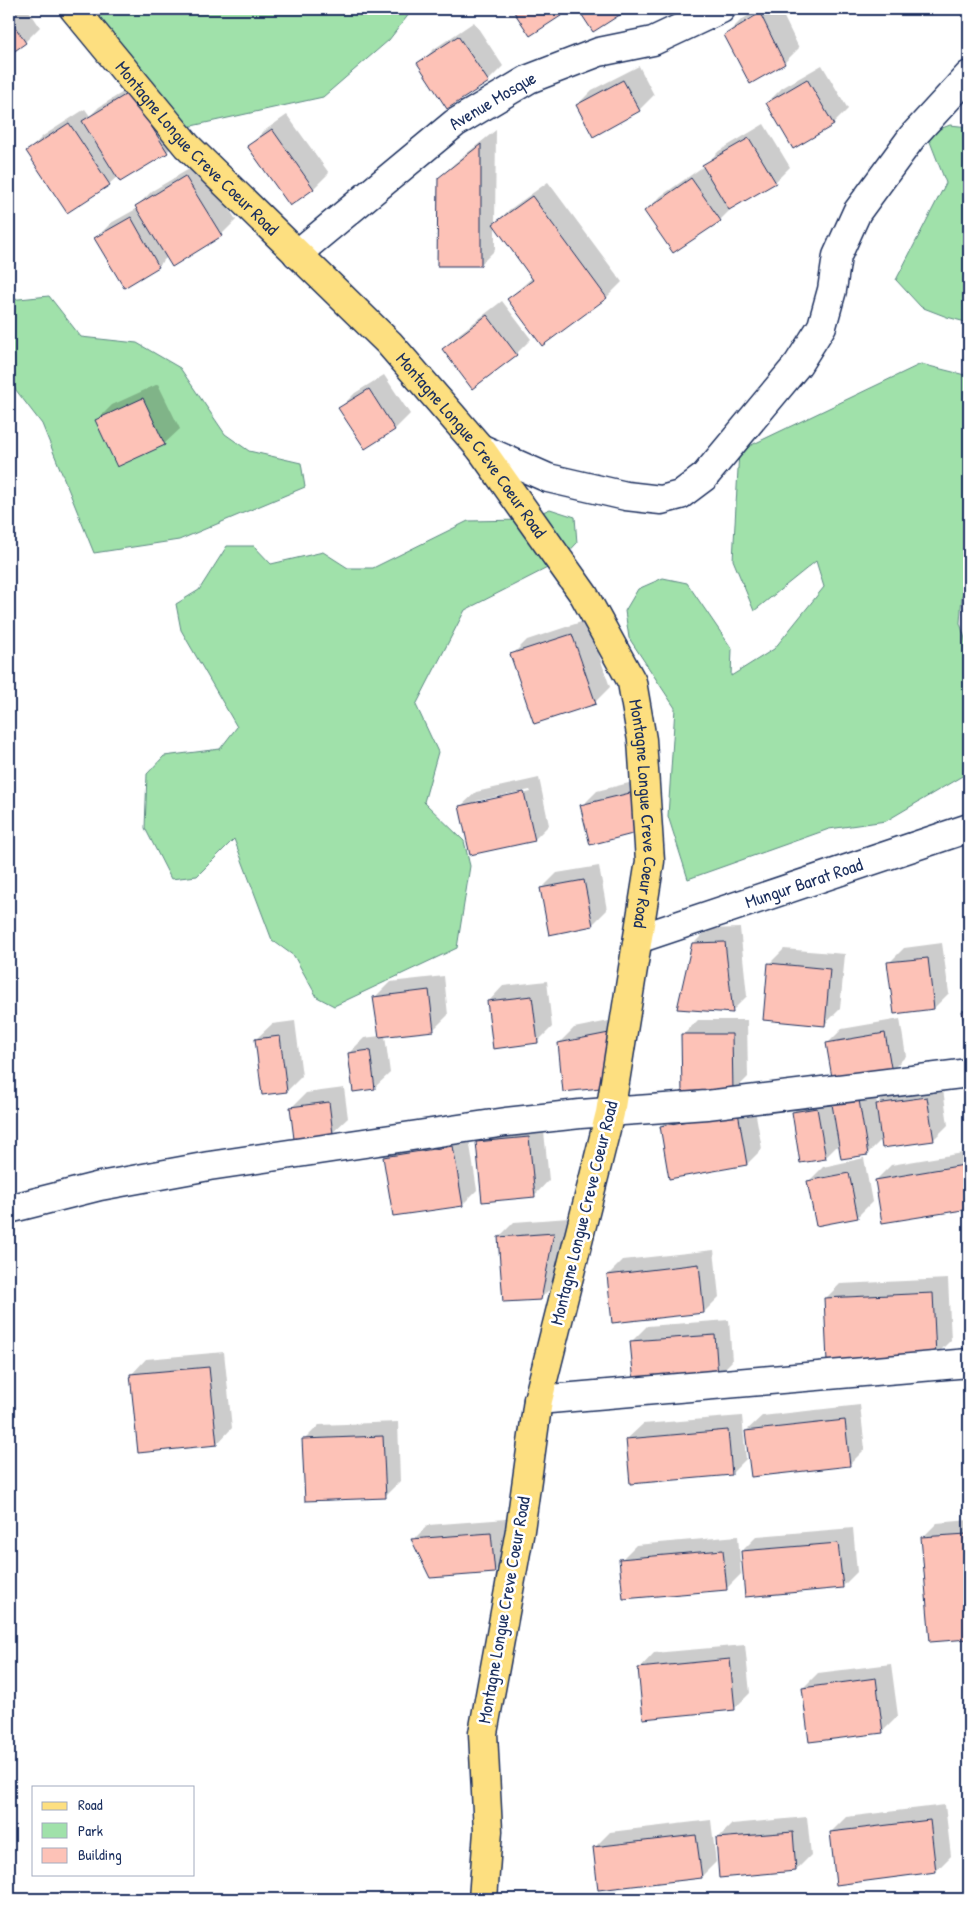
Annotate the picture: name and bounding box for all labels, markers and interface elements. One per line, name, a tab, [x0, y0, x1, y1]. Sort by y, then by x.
street label: Montagne Longue Creve Coeur Road	[110, 55, 284, 241]
street label: Avenue Mosque	[443, 65, 539, 135]
street label: Montagne Longue Creve Coeur Road	[391, 347, 553, 543]
street label: Montagne Longue Creve Coeur Road	[623, 697, 664, 930]
street label: Mungur Barat Road	[742, 852, 866, 914]
street label: Montagne Longue Creve Coeur Road	[544, 1098, 623, 1327]
street label: Montagne Longue Creve Coeur Road	[471, 1495, 536, 1725]
legend	[32, 1786, 195, 1876]
text: Road	[78, 1794, 103, 1815]
text: Park	[78, 1820, 103, 1841]
text: Building	[78, 1844, 122, 1865]

